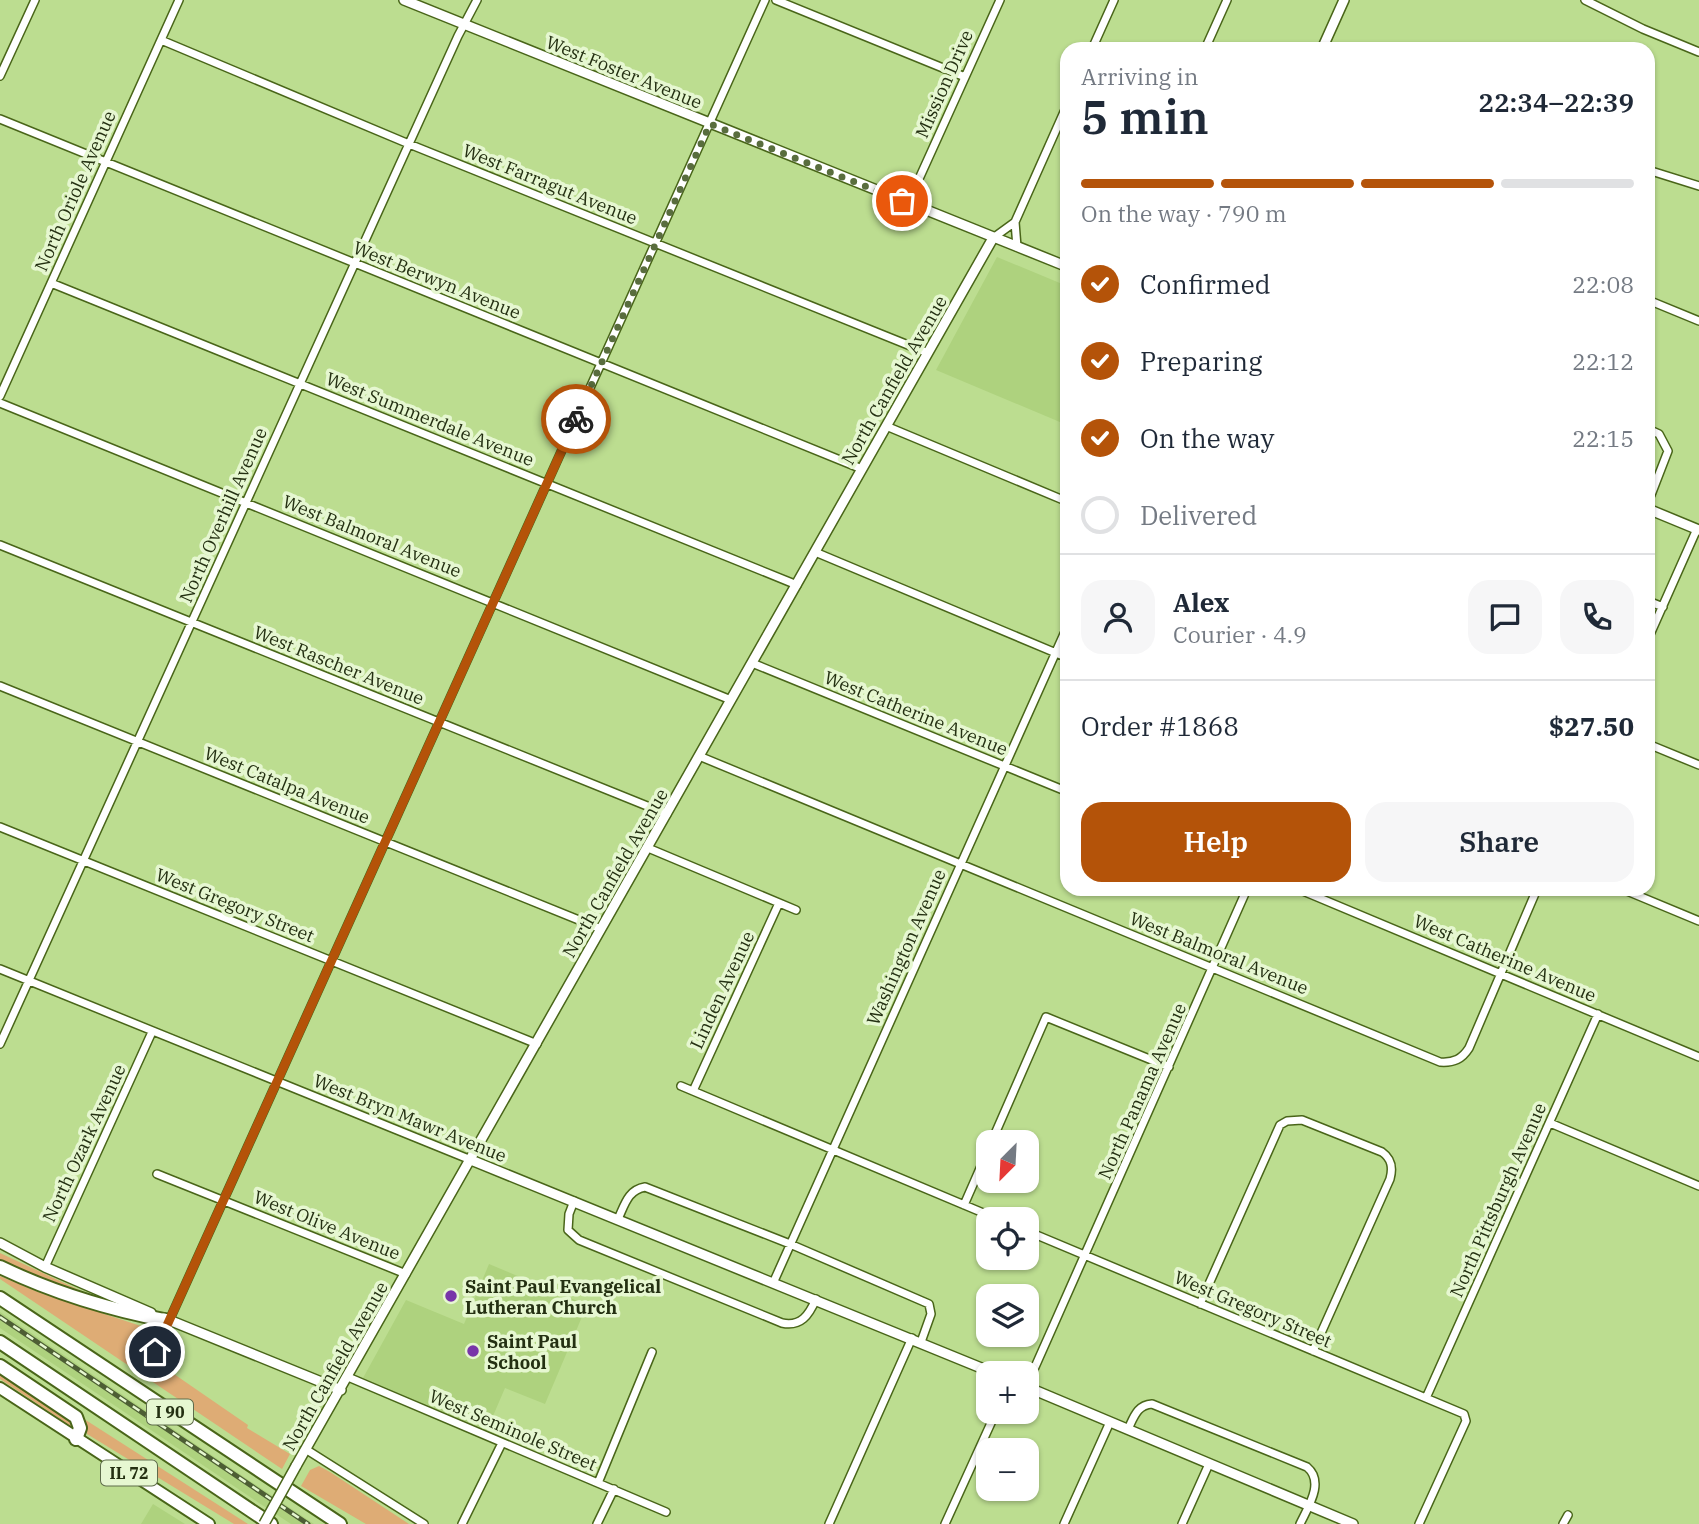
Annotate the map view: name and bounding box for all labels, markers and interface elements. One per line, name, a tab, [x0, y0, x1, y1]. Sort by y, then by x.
street label: Mission Drive	[910, 26, 978, 142]
street label: West Foster Avenue	[543, 30, 705, 114]
text: Arriving in	[1081, 61, 1198, 91]
text: 22:34–22:39	[1478, 85, 1634, 119]
text: 5 min	[1081, 87, 1209, 147]
street label: North Oriole Avenue	[29, 107, 121, 275]
street label: West Farragut Avenue	[459, 138, 641, 230]
pin	[872, 171, 932, 231]
icon: bag	[883, 182, 921, 220]
text: On the way · 790 m	[1081, 198, 1287, 228]
street label: West Berwyn Avenue	[350, 236, 524, 324]
icon: check	[1081, 265, 1119, 303]
text: Confirmed	[1140, 267, 1271, 301]
text: 22:08	[1572, 269, 1634, 299]
street label: North Canfield Avenue	[836, 291, 952, 469]
icon: check	[1081, 342, 1119, 380]
text: Preparing	[1140, 344, 1262, 378]
text: 22:12	[1572, 346, 1634, 376]
street label: West Summerdale Avenue	[323, 367, 537, 471]
courier	[541, 384, 611, 454]
icon: bike	[557, 400, 595, 438]
icon: check	[1081, 419, 1119, 457]
text: On the way	[1140, 421, 1274, 455]
text: 22:15	[1572, 423, 1634, 453]
street label: North Overhill Avenue	[174, 424, 272, 606]
street label: West Balmoral Avenue	[279, 490, 465, 582]
text: Delivered	[1140, 498, 1257, 532]
button: person	[1081, 580, 1155, 654]
button: chat	[1468, 580, 1542, 654]
button: phone	[1560, 580, 1634, 654]
text: Alex	[1173, 585, 1229, 619]
text: Courier · 4.9	[1173, 619, 1307, 649]
street label: West Rascher Avenue	[250, 620, 428, 710]
street label: West Catherine Avenue	[821, 666, 1011, 760]
text: Order #1868	[1081, 709, 1239, 743]
text: $27.50	[1549, 709, 1634, 743]
street label: West Catalpa Avenue	[201, 741, 373, 829]
street label: North Canfield Avenue	[557, 784, 673, 962]
button: Help	[1081, 802, 1351, 882]
button: Share	[1365, 802, 1634, 882]
street label: West Gregory Street	[152, 863, 318, 947]
street label: Washington Avenue	[861, 865, 951, 1029]
street label: West Balmoral Avenue	[1126, 907, 1312, 999]
street label: West Catherine Avenue	[1410, 909, 1600, 1007]
street label: Linden Avenue	[685, 927, 759, 1053]
street label: North Panama Avenue	[1093, 999, 1191, 1183]
street label: North Ozark Avenue	[37, 1060, 131, 1226]
street label: West Bryn Mawr Avenue	[310, 1069, 510, 1167]
street label: North Pittsburgh Avenue	[1445, 1099, 1551, 1301]
north arrow	[976, 1130, 1040, 1194]
map controls	[976, 1130, 1039, 1501]
street label: West Olive Avenue	[250, 1185, 404, 1265]
button: locate	[976, 1207, 1039, 1270]
street label: West Gregory Street	[1171, 1265, 1335, 1353]
place label: Saint Paul Evangelical Lutheran Church	[465, 1275, 661, 1319]
street label: North Canfield Avenue	[277, 1277, 393, 1455]
button: layers	[976, 1284, 1039, 1347]
marker: Saint Paul Evangelical Lutheran Church	[443, 1288, 459, 1304]
pin	[125, 1322, 185, 1382]
place label: Saint Paul School	[487, 1330, 577, 1374]
icon: home	[136, 1333, 174, 1371]
marker: Saint Paul School	[465, 1343, 481, 1359]
button: +	[976, 1361, 1039, 1424]
street label: West Seminole Street	[426, 1384, 600, 1476]
road number: I 90	[147, 1400, 193, 1424]
button: −	[976, 1438, 1039, 1501]
road number: IL 72	[101, 1460, 157, 1485]

